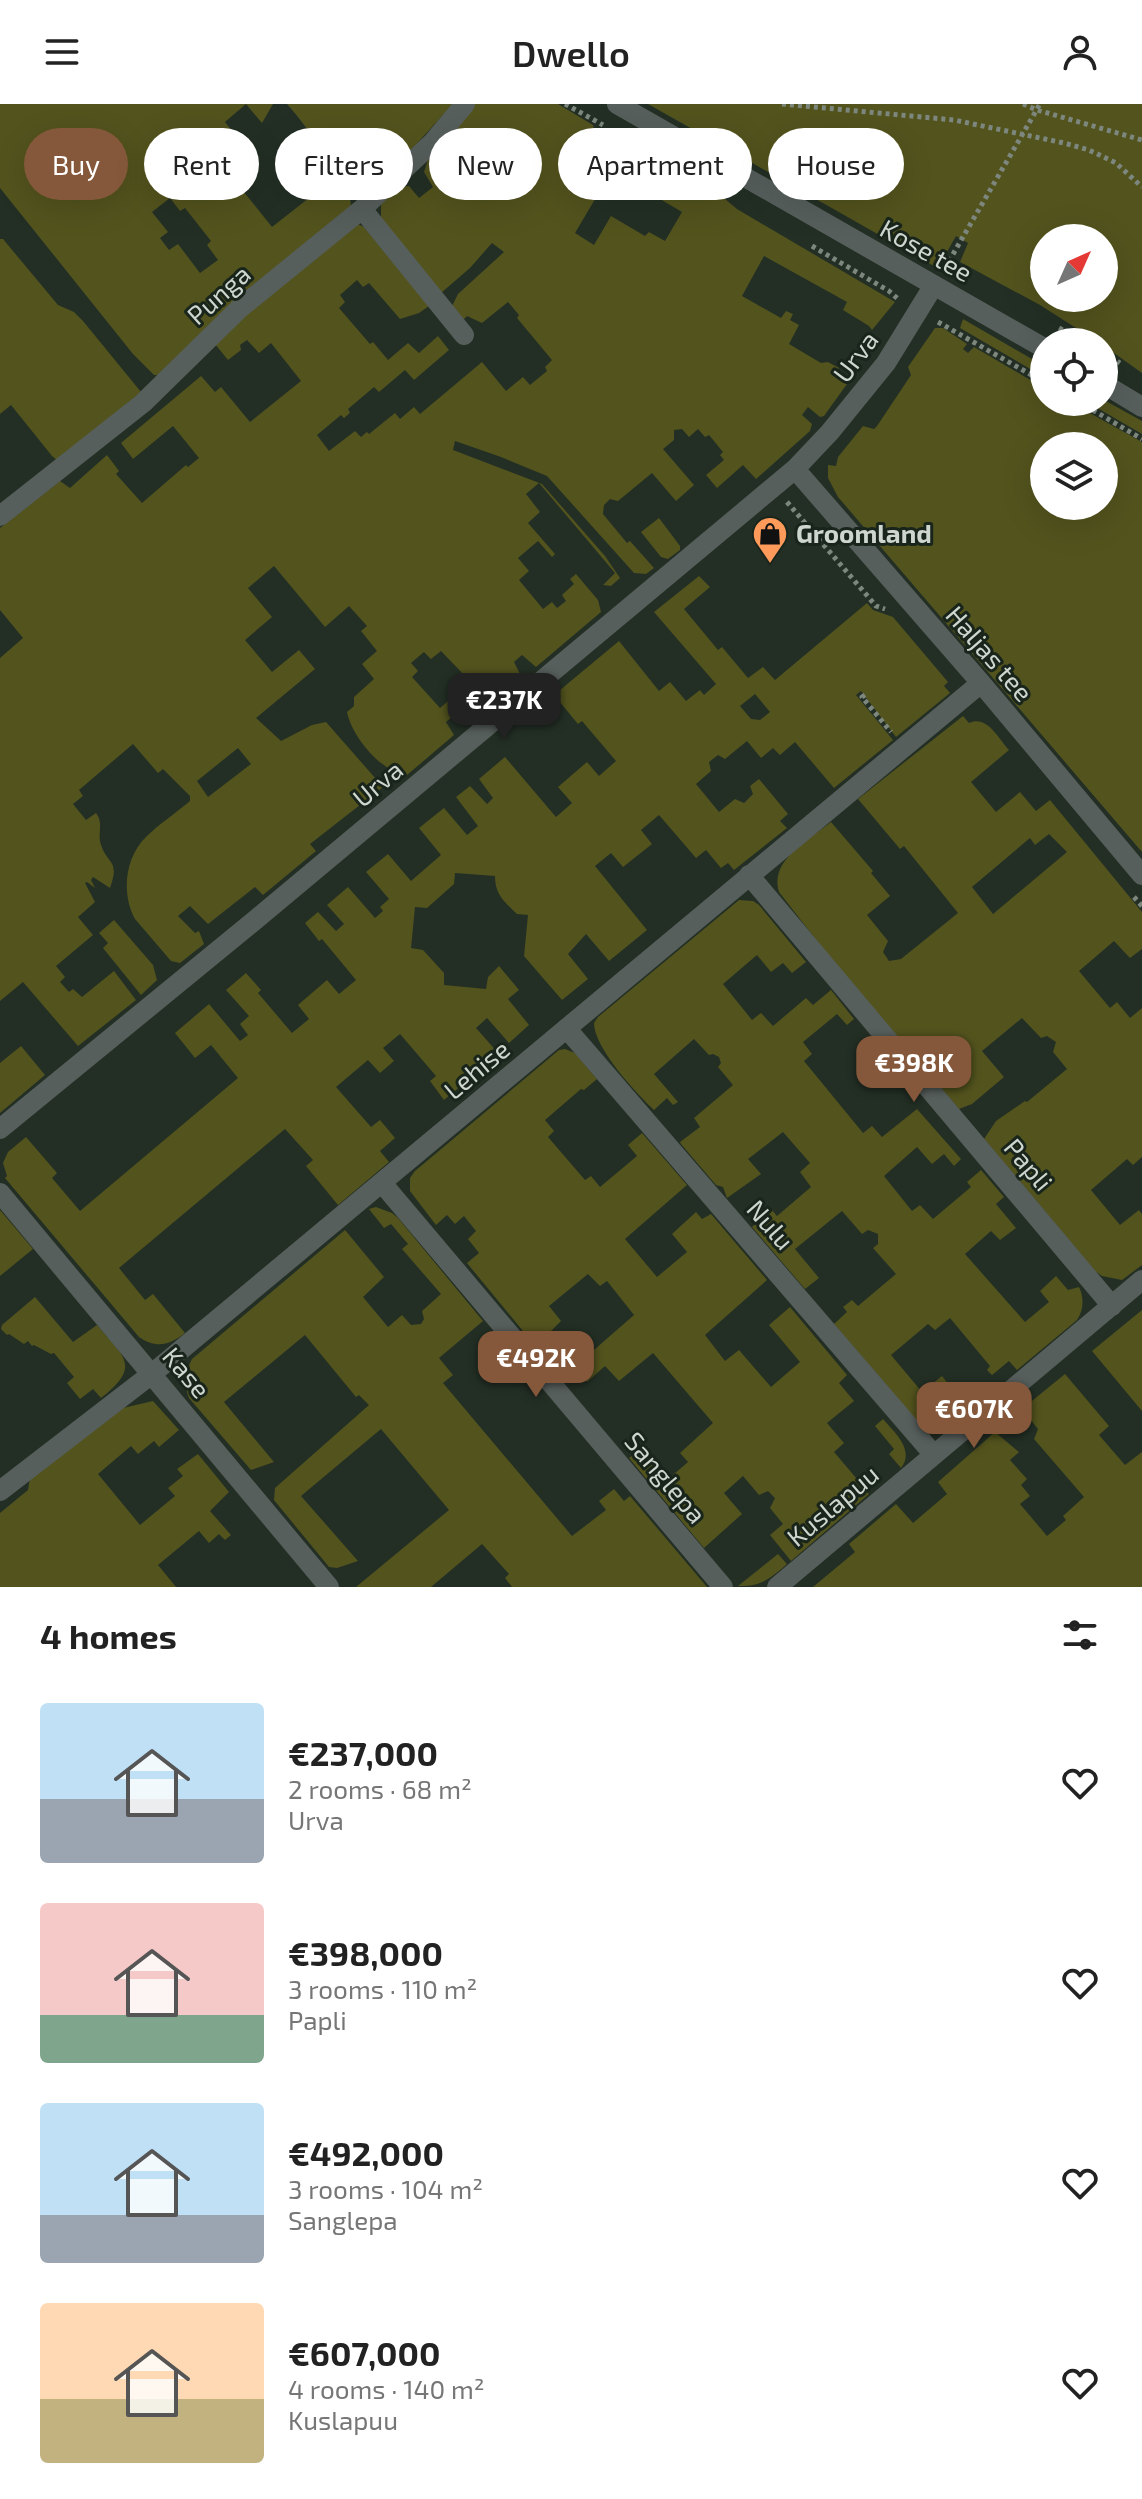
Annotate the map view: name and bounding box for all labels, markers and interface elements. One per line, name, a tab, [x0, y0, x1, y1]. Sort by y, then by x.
icon: menu	[40, 30, 84, 74]
icon: person	[1058, 30, 1102, 74]
text: Dwello	[512, 31, 630, 74]
chip: Buy	[24, 128, 128, 200]
chip: Rent	[144, 128, 259, 200]
chip: Filters	[275, 128, 413, 200]
chip: New	[429, 128, 542, 200]
chip: Apartment	[558, 128, 752, 200]
chip: House	[768, 128, 904, 200]
street label: Kose tee	[875, 212, 978, 288]
north arrow	[1030, 224, 1118, 312]
map controls	[1030, 224, 1118, 520]
street label: Punga	[180, 258, 256, 330]
street label: Urva	[826, 325, 884, 388]
button: locate	[1030, 328, 1118, 416]
button: layers	[1030, 432, 1118, 520]
shop icon: Groomland	[751, 515, 789, 565]
place label: Groomland	[796, 517, 932, 548]
street label: Haljas tee	[940, 599, 1040, 707]
pin: €237K	[448, 673, 560, 741]
text: €237K	[466, 683, 542, 714]
street label: Urva	[346, 753, 408, 813]
street label: Lehise	[437, 1033, 515, 1105]
pin: €398K	[858, 1036, 970, 1104]
text: €398K	[874, 1046, 954, 1077]
street label: Papli	[998, 1132, 1060, 1197]
street label: Nulu	[741, 1193, 801, 1255]
pin: €492K	[480, 1331, 592, 1399]
street label: Kase	[157, 1340, 217, 1404]
text: €492K	[496, 1341, 576, 1372]
pin: €607K	[918, 1382, 1030, 1450]
text: €607K	[935, 1392, 1013, 1423]
street label: Sanglepa	[619, 1425, 713, 1529]
street label: Kuslapuu	[780, 1458, 884, 1552]
icon: filters	[1058, 1613, 1102, 1657]
text: 4 homes	[40, 1615, 177, 1656]
text: €237,000	[288, 1732, 438, 1773]
icon: home	[104, 1735, 200, 1831]
icon: heart	[1058, 1761, 1102, 1805]
text: 2 rooms · 68 m²	[288, 1773, 472, 1804]
text: Urva	[288, 1804, 344, 1835]
text: €398,000	[288, 1932, 443, 1973]
icon: home	[104, 1935, 200, 2031]
icon: heart	[1058, 1961, 1102, 2005]
text: 3 rooms · 110 m²	[288, 1973, 477, 2004]
text: Papli	[288, 2004, 347, 2035]
text: €492,000	[288, 2132, 444, 2173]
icon: home	[104, 2135, 200, 2231]
icon: heart	[1058, 2161, 1102, 2205]
text: 3 rooms · 104 m²	[288, 2173, 483, 2204]
text: Sanglepa	[288, 2204, 398, 2235]
text: €607,000	[288, 2332, 440, 2373]
icon: home	[104, 2335, 200, 2431]
icon: heart	[1058, 2361, 1102, 2405]
text: 4 rooms · 140 m²	[288, 2373, 484, 2404]
text: Kuslapuu	[288, 2404, 398, 2435]

